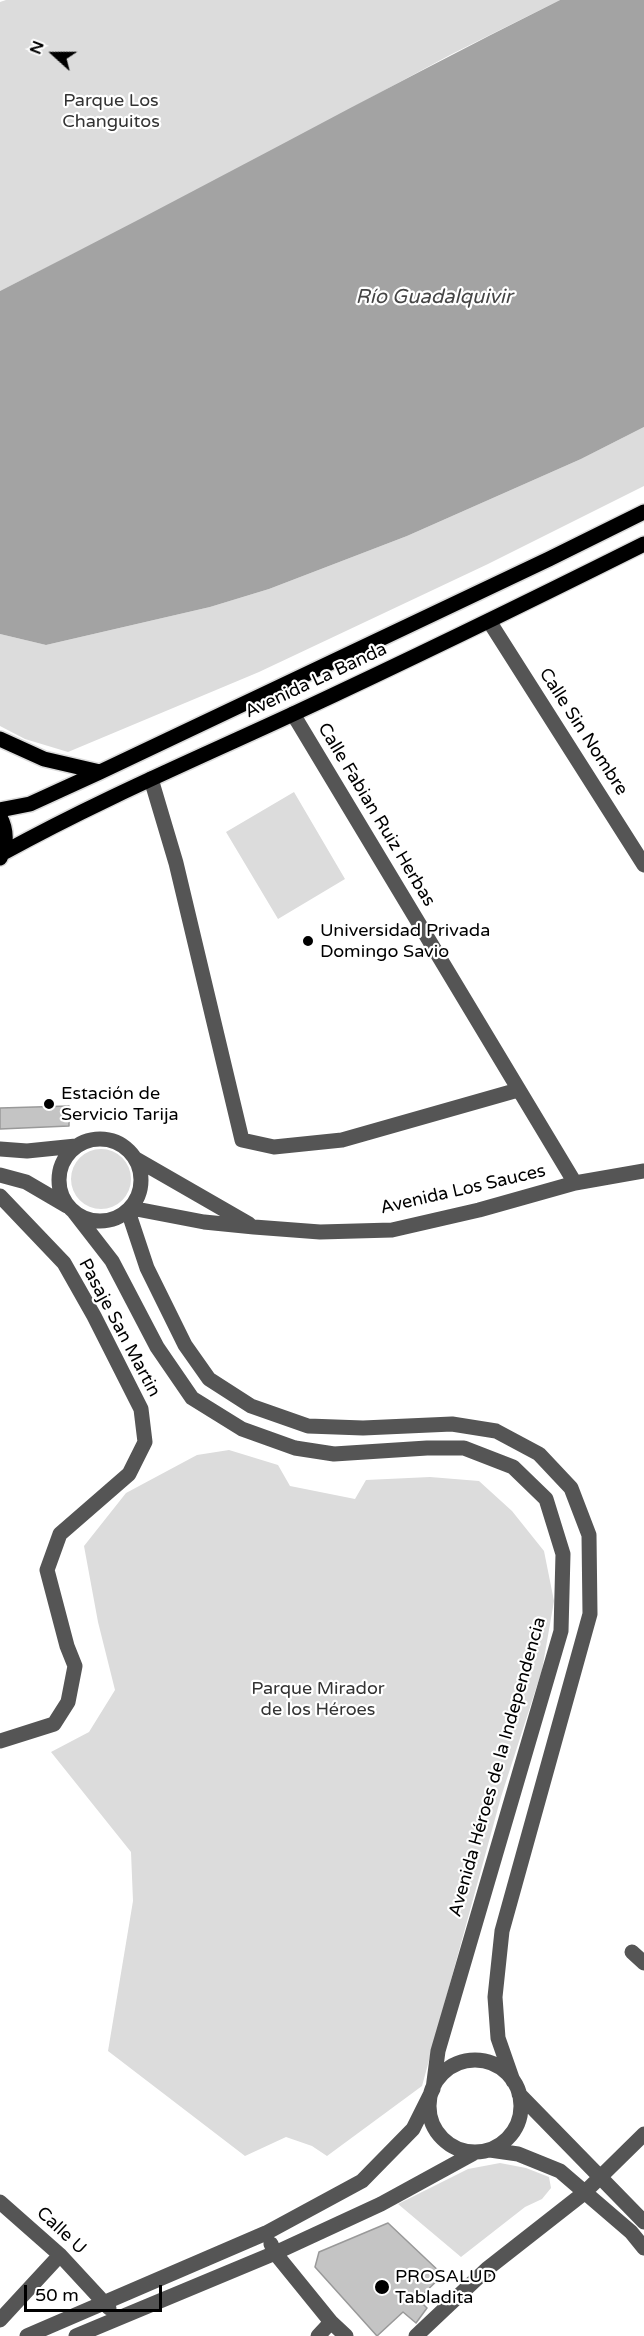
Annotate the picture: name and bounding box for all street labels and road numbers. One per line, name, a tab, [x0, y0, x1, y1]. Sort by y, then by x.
street label: Avenida La Banda	[242, 639, 390, 723]
street label: Calle Sin Nombre	[534, 664, 632, 800]
street label: Calle Fabian Ruiz Herbas	[313, 719, 439, 911]
street label: Avenida Los Sauces	[378, 1160, 548, 1220]
street label: Pasaje San Martin	[73, 1255, 165, 1401]
street label: Avenida Héroes de la Independencia	[445, 1615, 551, 1919]
street label: Calle U	[32, 2203, 90, 2259]

